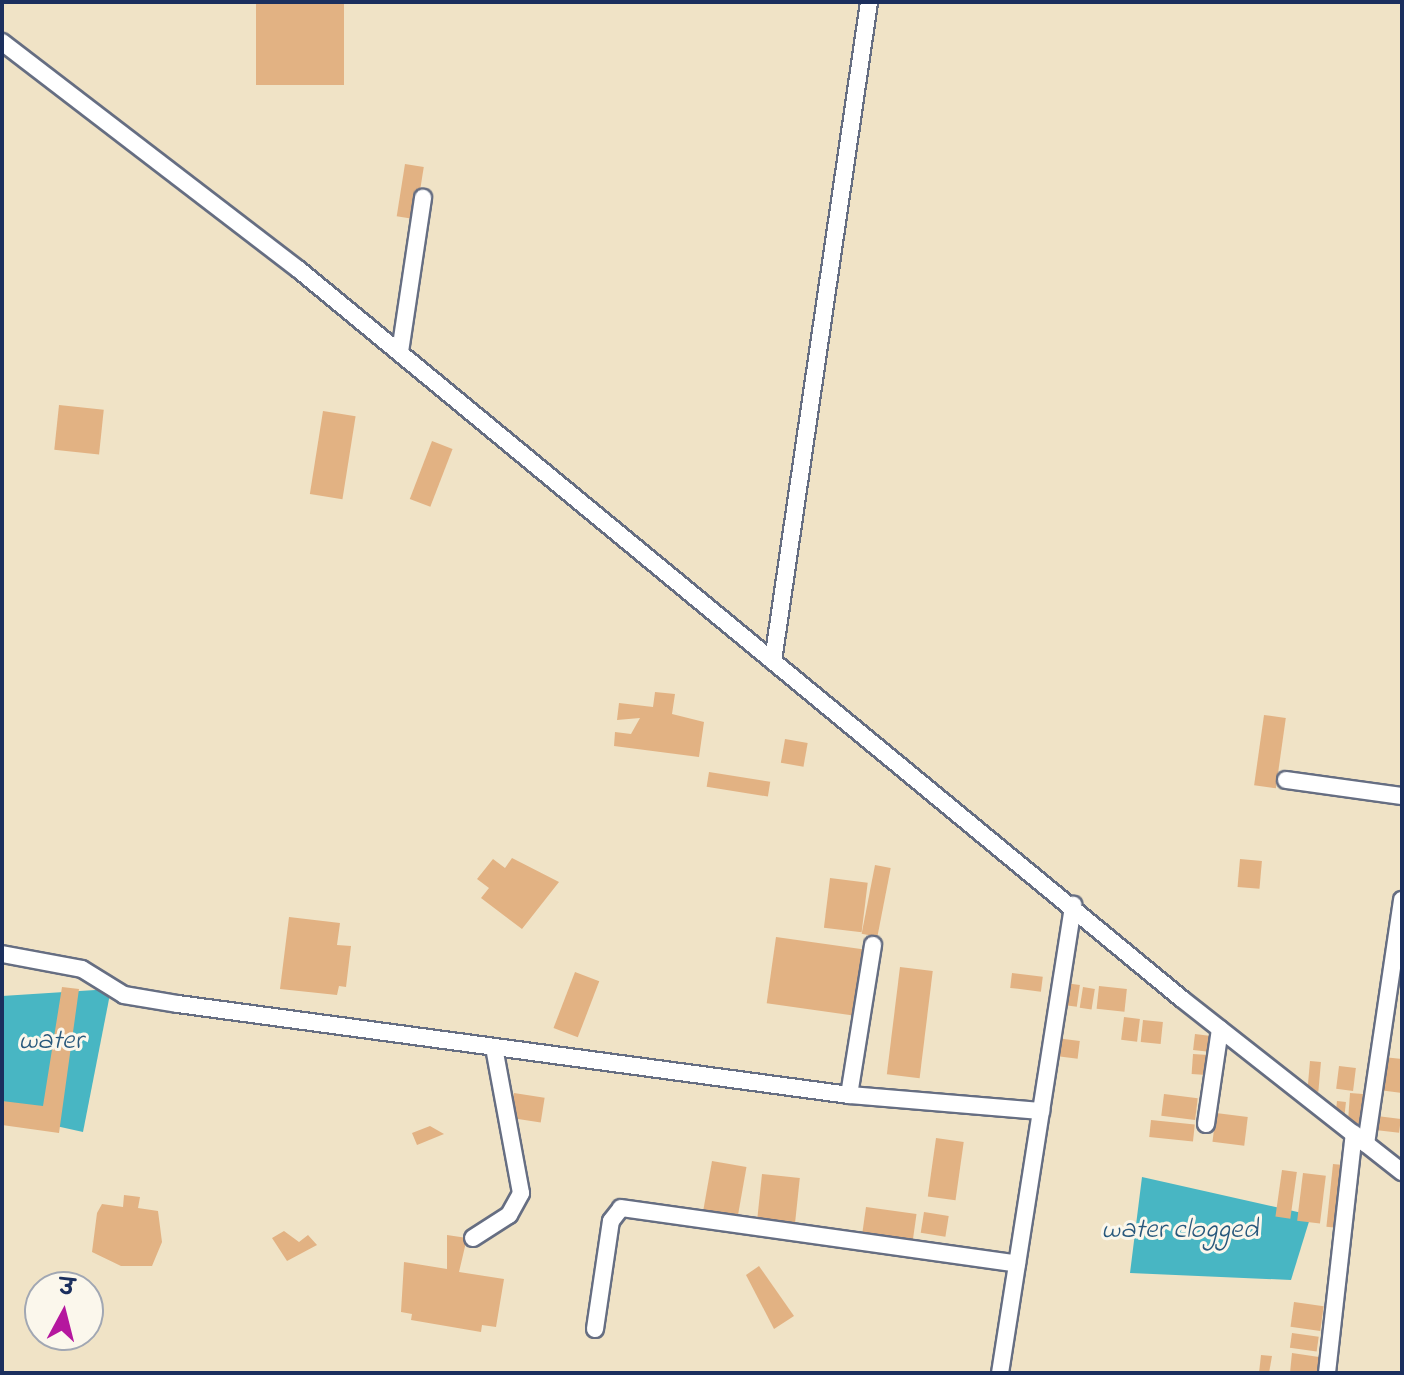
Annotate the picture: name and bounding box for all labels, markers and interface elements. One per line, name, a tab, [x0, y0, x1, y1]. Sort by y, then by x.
water label: water	[19, 1025, 83, 1059]
water label: water clogged	[1102, 1214, 1258, 1248]
north arrow	[24, 1271, 104, 1351]
text: उ	[57, 1272, 76, 1306]

